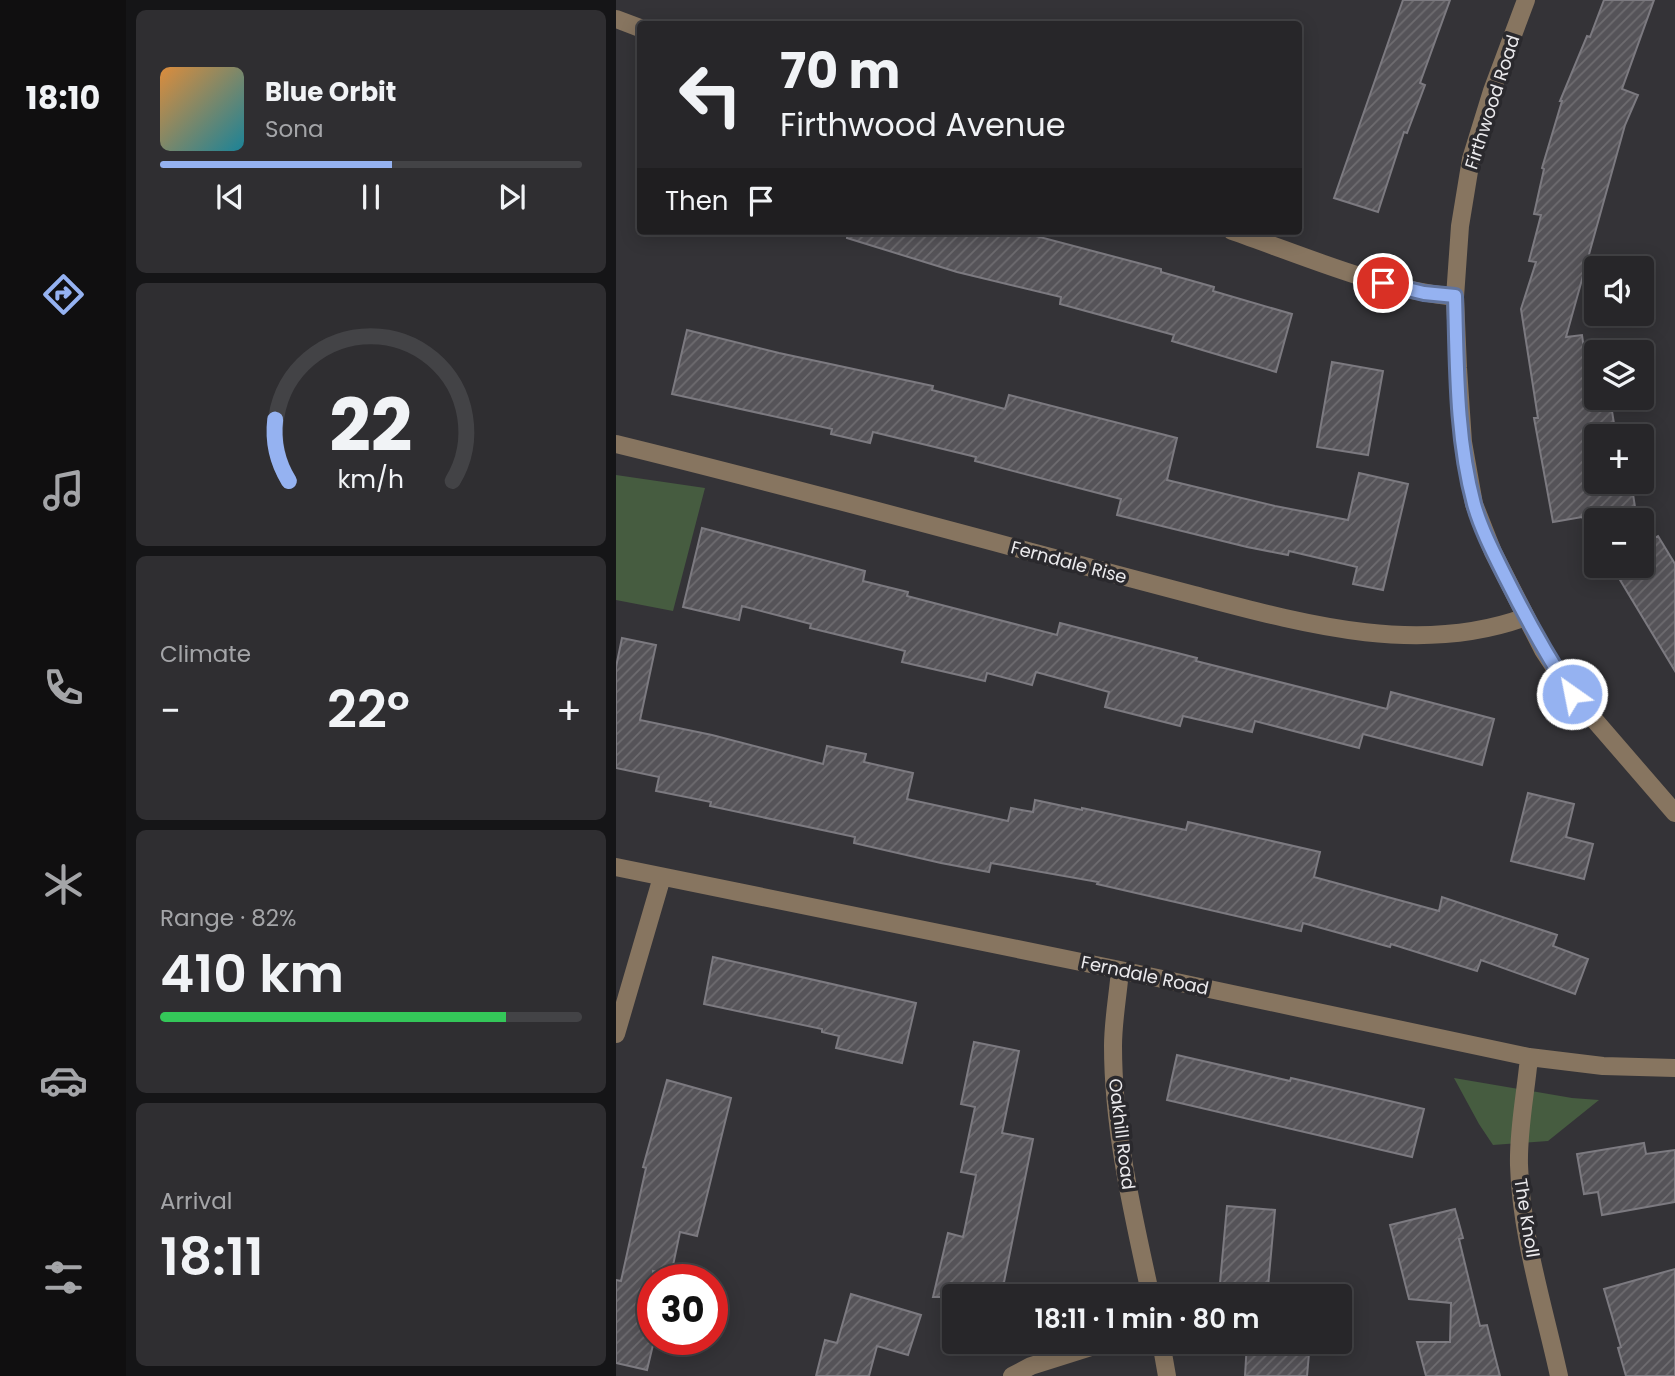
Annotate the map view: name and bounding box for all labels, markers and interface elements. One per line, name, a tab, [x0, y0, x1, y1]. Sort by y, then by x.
street label: Firthwood Road	[1459, 32, 1525, 172]
text: 70 m	[780, 37, 900, 105]
icon: left	[665, 49, 756, 140]
text: Blue Orbit	[265, 74, 396, 110]
text: 18:10	[26, 75, 100, 120]
text: Firthwood Avenue	[780, 102, 1066, 147]
text: Sona	[265, 113, 324, 145]
icon: previous	[211, 178, 249, 216]
icon: pause	[352, 178, 390, 216]
icon: next	[493, 178, 531, 216]
icon: arrive	[742, 182, 780, 220]
text: Then	[665, 183, 728, 219]
pin	[1353, 253, 1413, 313]
map controls	[1584, 256, 1654, 578]
button: sound	[1584, 256, 1654, 326]
icon: arrive	[1364, 264, 1402, 302]
icon: directions	[39, 270, 88, 319]
button: layers	[1584, 340, 1654, 410]
text: 22	[329, 375, 413, 476]
button: +	[1584, 424, 1654, 494]
text: km/h	[338, 462, 404, 497]
icon: music	[39, 466, 88, 515]
button: −	[1584, 508, 1654, 578]
street label: Ferndale Rise	[1008, 535, 1130, 589]
text: Climate	[160, 638, 251, 670]
position arrow	[1535, 657, 1609, 731]
icon: phone	[39, 663, 88, 712]
text: 22°	[327, 673, 410, 746]
text: −	[160, 684, 181, 737]
text: +	[556, 684, 582, 737]
icon: climate	[39, 860, 88, 909]
text: Range · 82%	[160, 902, 296, 934]
text: 410 km	[160, 937, 344, 1010]
street label: Ferndale Road	[1079, 949, 1211, 1001]
icon: car	[39, 1056, 88, 1105]
street label: Oakhill Road	[1103, 1077, 1141, 1191]
street label: The Knoll	[1508, 1177, 1546, 1259]
text: Arrival	[160, 1185, 232, 1217]
text: 18:11	[160, 1220, 264, 1293]
icon: filters	[39, 1253, 88, 1302]
speed limit sign: 30	[637, 1264, 728, 1355]
text: 18:11 · 1 min · 80 m	[1035, 1301, 1259, 1337]

